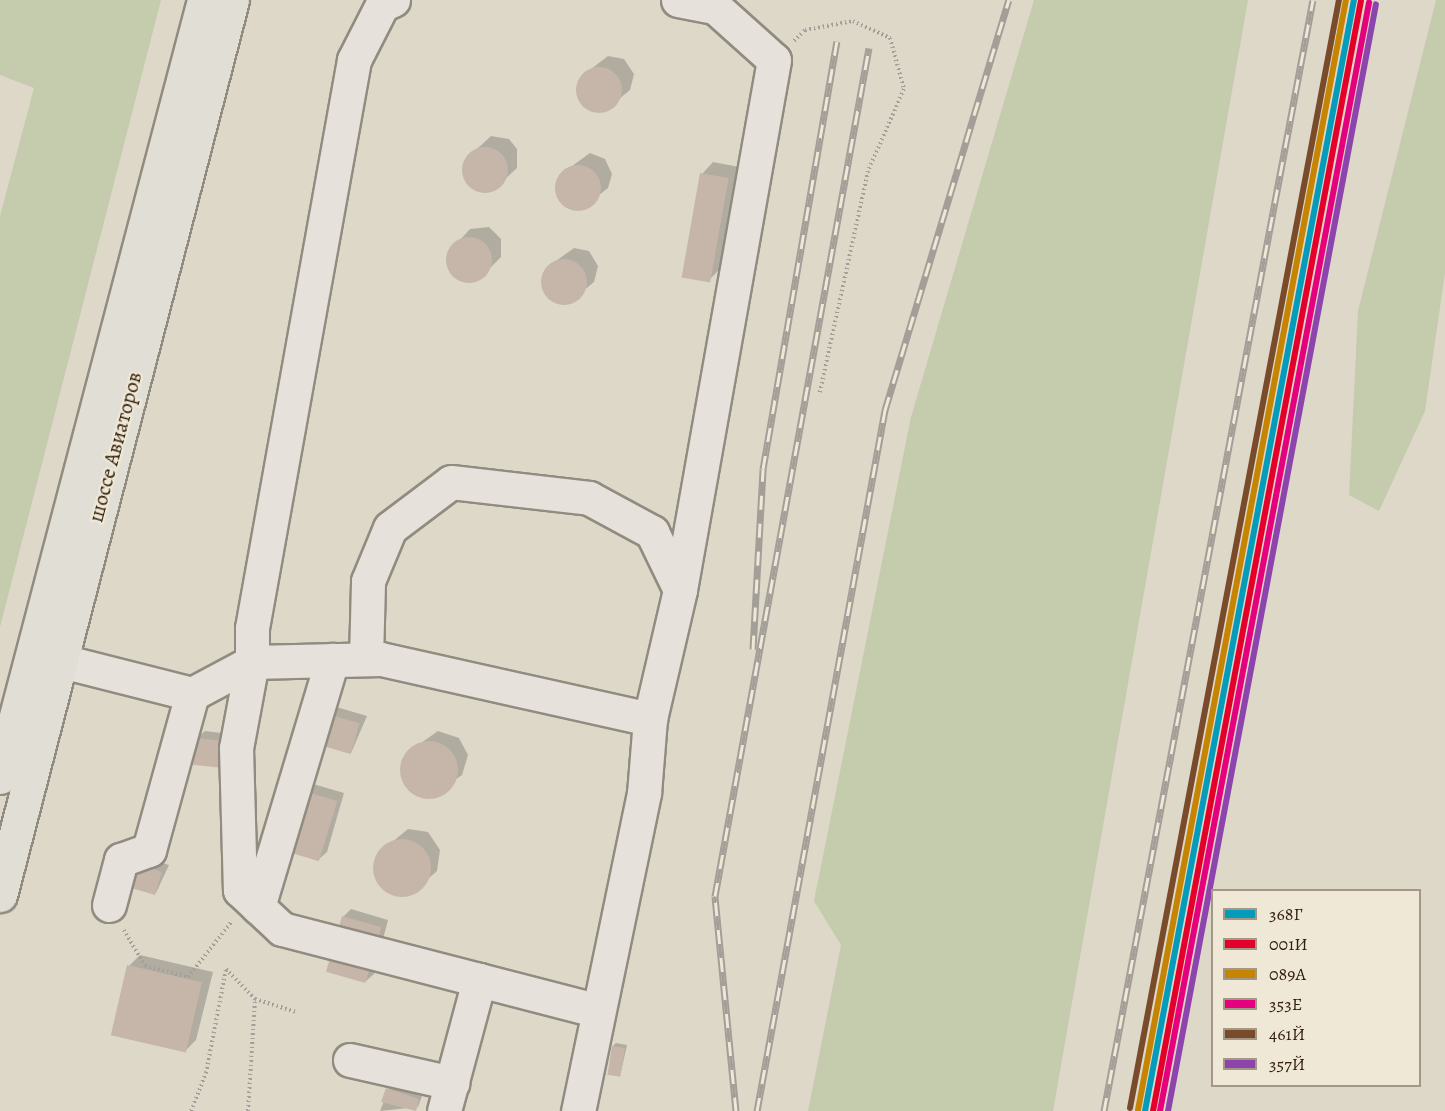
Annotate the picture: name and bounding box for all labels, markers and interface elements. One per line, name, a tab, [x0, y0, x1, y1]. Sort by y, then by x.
street label: шоссе Авиаторов	[83, 369, 147, 525]
legend	[1211, 889, 1421, 1087]
text: 368Г	[1269, 902, 1302, 926]
text: 001И	[1269, 932, 1308, 956]
text: 089А	[1269, 962, 1306, 986]
text: 353Е	[1269, 992, 1302, 1016]
text: 461Й	[1269, 1022, 1305, 1046]
text: 357Й	[1269, 1052, 1305, 1076]

